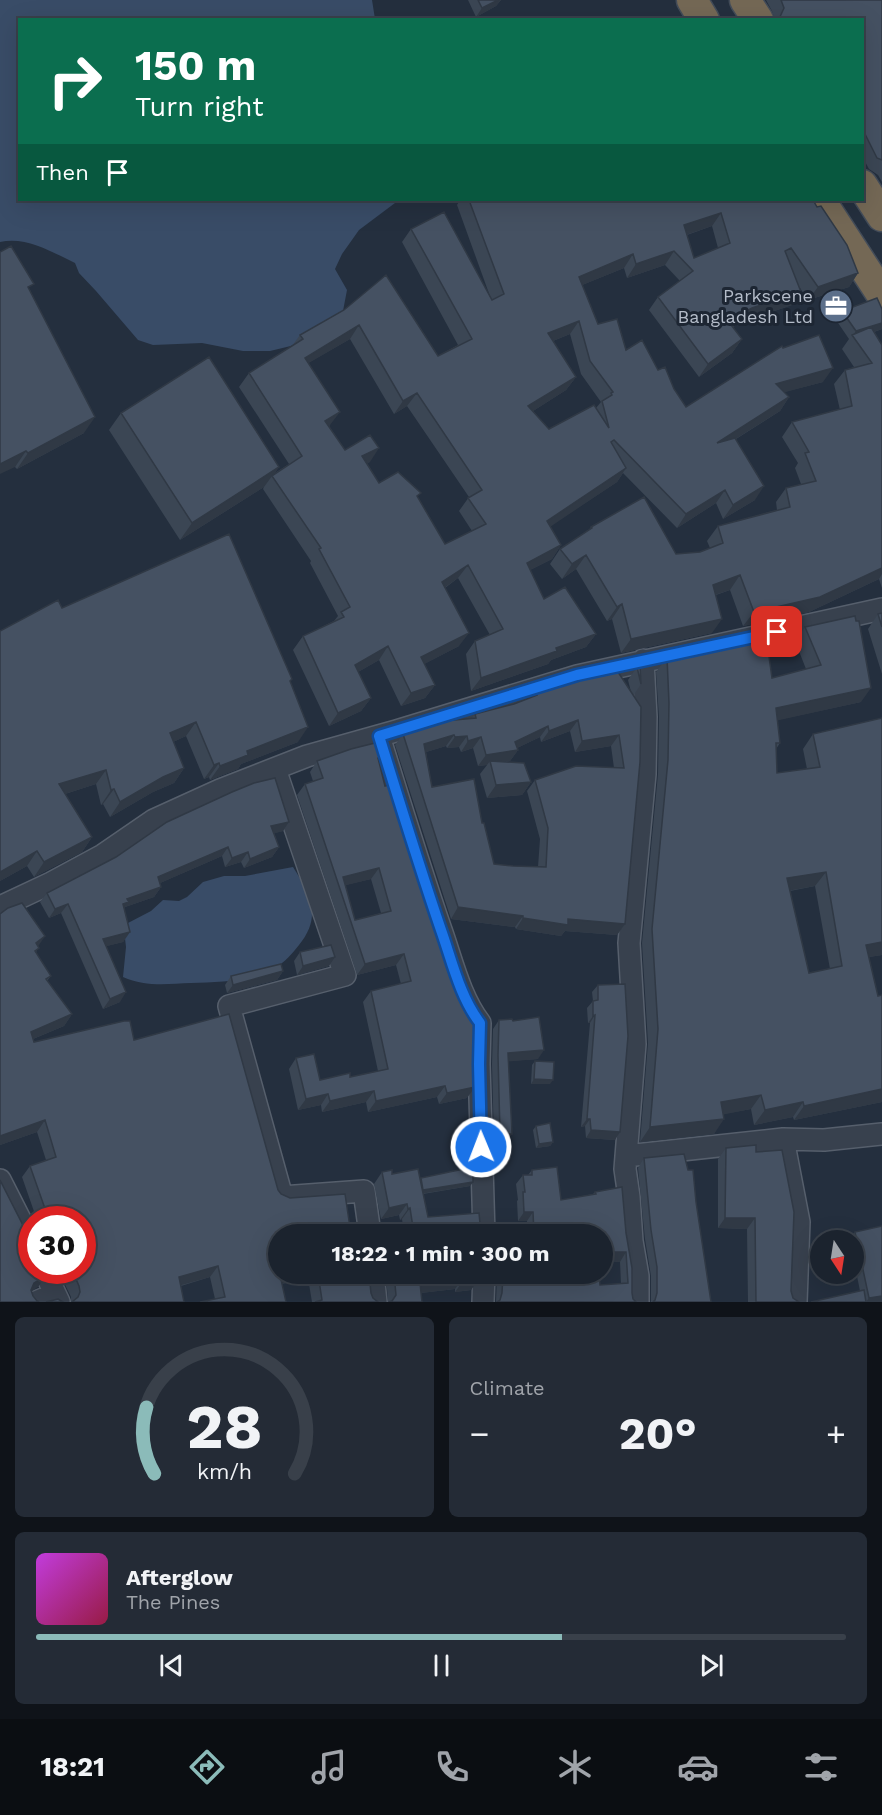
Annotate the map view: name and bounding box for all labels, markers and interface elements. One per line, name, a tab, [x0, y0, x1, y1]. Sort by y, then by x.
text: 150 m	[135, 41, 256, 90]
icon: right	[36, 42, 114, 120]
text: Turn right	[135, 91, 264, 123]
icon: arrive	[101, 156, 134, 189]
text: Then	[36, 160, 89, 185]
place label: Parkscene Bangladesh Ltd	[677, 285, 813, 327]
office icon: Parkscene Bangladesh Ltd	[818, 288, 854, 324]
pin	[751, 606, 802, 657]
icon: arrive	[760, 615, 793, 648]
position arrow	[449, 1115, 513, 1179]
speed limit sign: 30	[18, 1206, 96, 1284]
north arrow	[810, 1230, 864, 1284]
map controls	[810, 1230, 864, 1284]
text: 18:22 · 1 min · 300 m	[331, 1241, 550, 1266]
text: Climate	[470, 1376, 545, 1400]
text: 28	[186, 1390, 262, 1463]
text: 20°	[619, 1407, 697, 1460]
text: −	[470, 1414, 489, 1453]
text: +	[826, 1414, 846, 1453]
text: km/h	[197, 1459, 252, 1484]
text: Afterglow	[126, 1565, 233, 1590]
text: The Pines	[126, 1590, 220, 1614]
icon: previous	[155, 1649, 188, 1682]
icon: pause	[425, 1649, 458, 1682]
icon: next	[695, 1649, 728, 1682]
icon: directions	[186, 1746, 228, 1788]
icon: music	[308, 1746, 350, 1788]
icon: phone	[431, 1746, 473, 1788]
icon: climate	[554, 1746, 596, 1788]
icon: car	[677, 1746, 719, 1788]
icon: filters	[800, 1746, 842, 1788]
text: 18:21	[40, 1751, 105, 1783]

